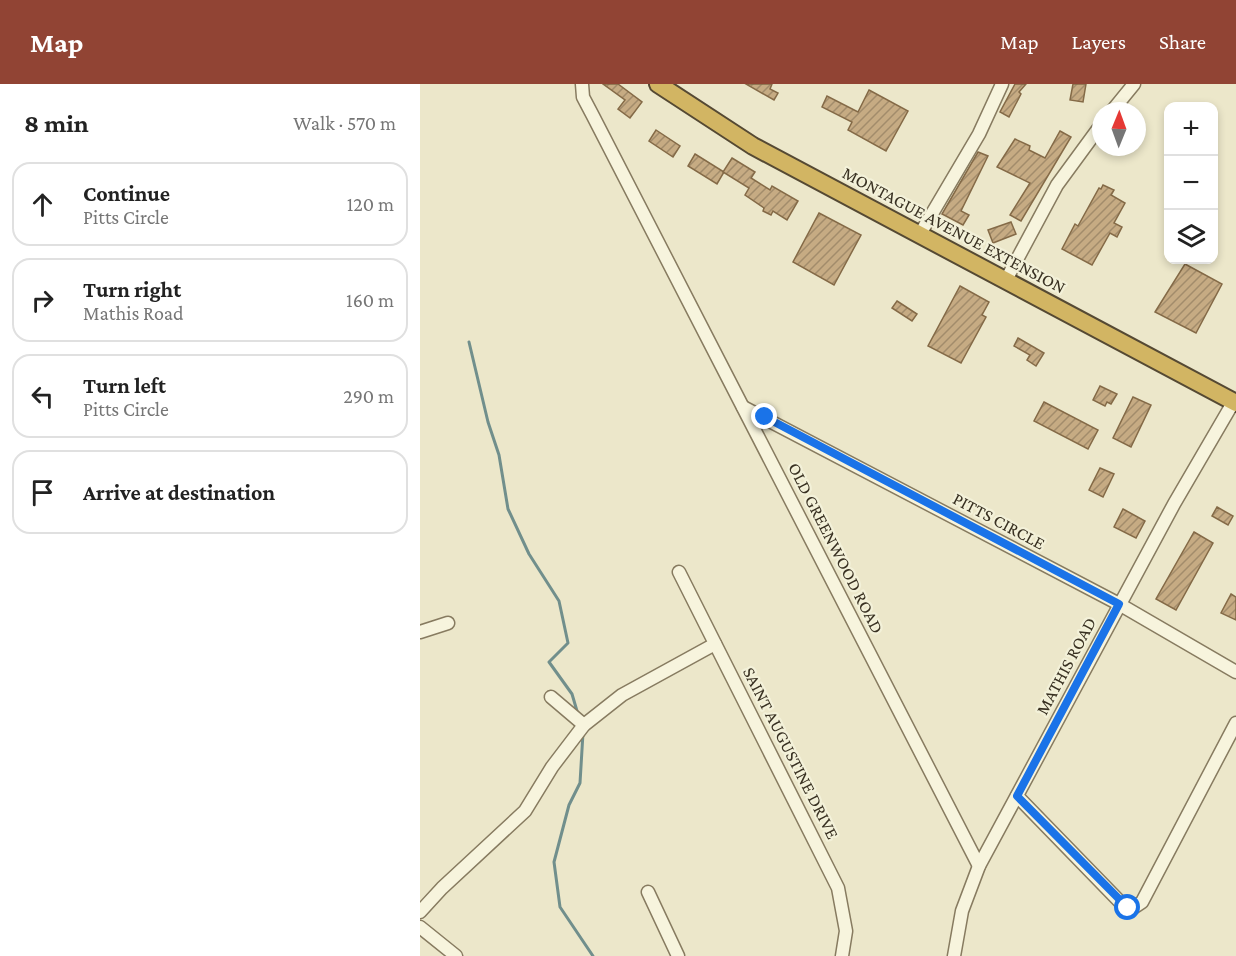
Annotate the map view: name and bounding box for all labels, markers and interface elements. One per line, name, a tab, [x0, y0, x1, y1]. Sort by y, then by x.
text: Map	[30, 27, 83, 58]
text: Map	[1000, 30, 1039, 54]
text: Layers	[1072, 30, 1126, 54]
text: Share	[1159, 30, 1206, 54]
north arrow	[1092, 102, 1146, 156]
map controls	[1164, 102, 1218, 264]
button: +	[1164, 102, 1218, 156]
text: 8 min	[24, 109, 89, 138]
text: Walk · 570 m	[293, 112, 396, 134]
button: −	[1164, 156, 1218, 210]
street label: MONTAGUE AVENUE EXTENSION	[839, 163, 1069, 298]
text: Continue	[83, 181, 170, 206]
icon: ahead	[26, 188, 59, 221]
text: 120 m	[347, 193, 394, 215]
text: Pitts Circle	[83, 206, 169, 228]
button: layers	[1164, 210, 1218, 264]
text: Turn right	[83, 277, 181, 302]
icon: right	[26, 284, 59, 317]
text: 160 m	[346, 289, 394, 311]
text: Mathis Road	[83, 302, 184, 324]
text: Turn left	[83, 373, 166, 398]
icon: left	[26, 380, 59, 413]
text: 290 m	[343, 385, 394, 407]
text: Pitts Circle	[83, 398, 169, 420]
route end	[751, 403, 777, 429]
street label: OLD GREENWOOD ROAD	[784, 459, 888, 637]
icon: arrive	[26, 476, 59, 509]
text: Arrive at destination	[83, 480, 275, 505]
street label: PITTS CIRCLE	[950, 488, 1049, 554]
street label: MATHIS ROAD	[1032, 614, 1100, 718]
street label: SAINT AUGUSTINE DRIVE	[739, 664, 843, 842]
route start	[1114, 894, 1140, 920]

